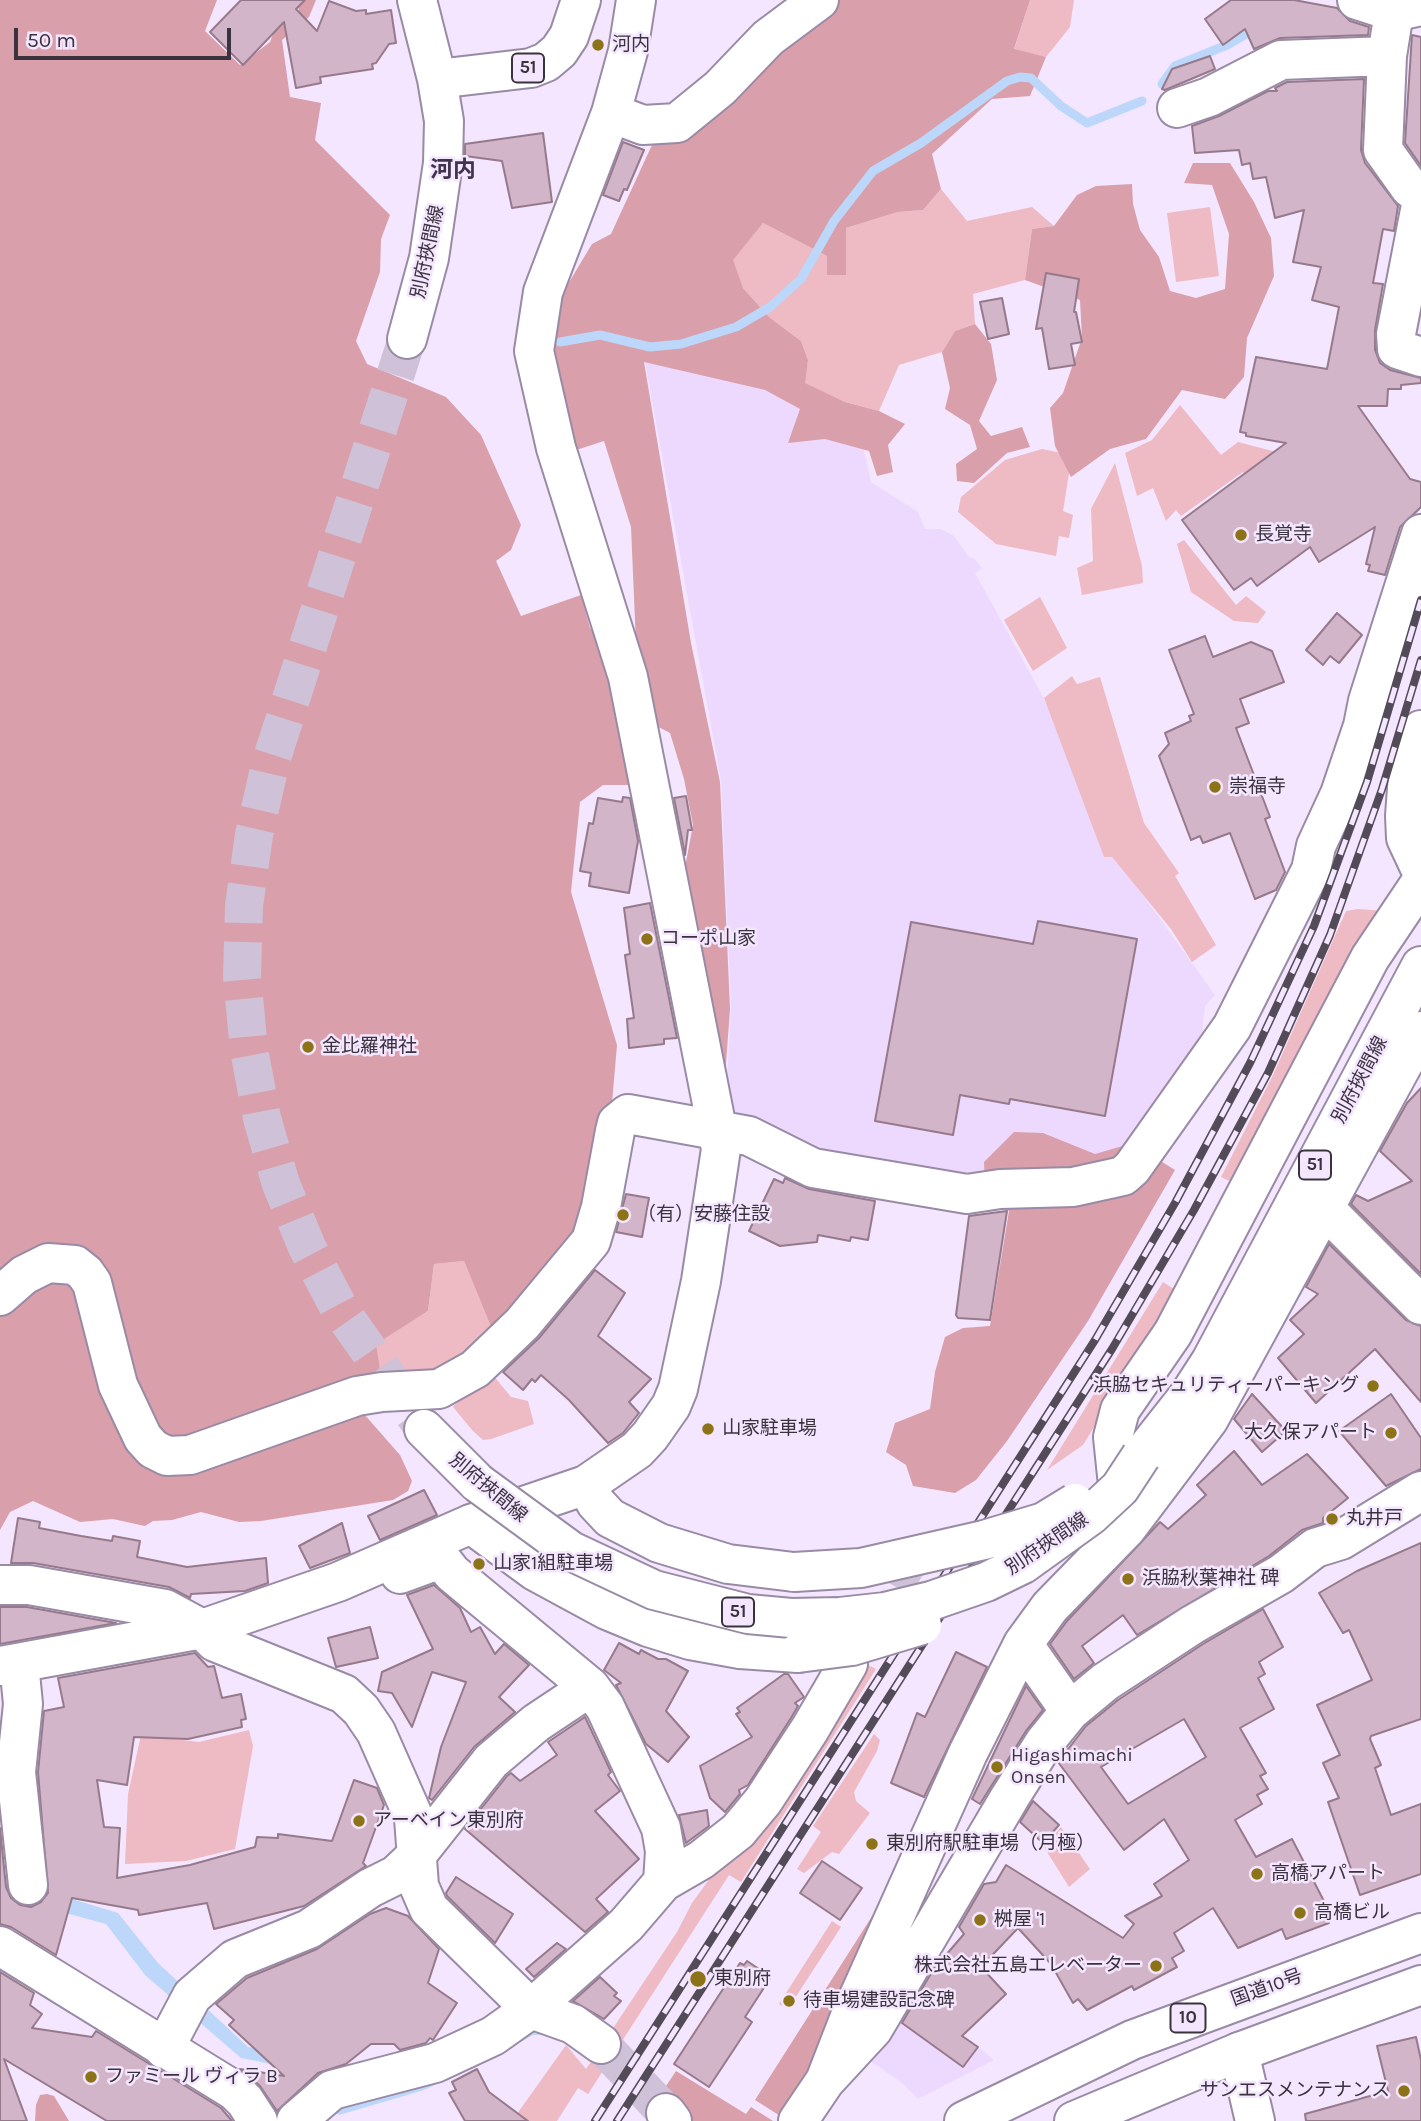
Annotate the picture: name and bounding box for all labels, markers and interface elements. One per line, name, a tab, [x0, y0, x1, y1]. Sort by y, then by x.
scale bar	[18, 14, 234, 58]
text: 50 m	[27, 28, 76, 52]
place label: 河内	[612, 34, 650, 56]
marker: 河内	[590, 37, 606, 53]
road number: 51	[512, 54, 544, 82]
district label: 河内	[430, 156, 476, 184]
street label: 別府挾間線	[407, 203, 449, 301]
place label: 長覚寺	[1255, 524, 1312, 546]
marker: 長覚寺	[1233, 527, 1249, 543]
place label: 崇福寺	[1229, 776, 1286, 798]
marker: 崇福寺	[1207, 779, 1223, 795]
place label: コーポ山家	[661, 928, 756, 950]
marker: コーポ山家	[639, 931, 655, 947]
street label: 別府挾間線	[1328, 1033, 1392, 1127]
place label: 金比羅神社	[322, 1036, 417, 1058]
marker: 金比羅神社	[300, 1039, 316, 1055]
road number: 51	[1299, 1150, 1331, 1180]
place label: （有）安藤住設	[637, 1204, 770, 1226]
marker: （有）安藤住設	[615, 1207, 631, 1223]
place label: 浜脇セキュリティーパーキング	[1093, 1375, 1359, 1397]
marker: 浜脇セキュリティーパーキング	[1365, 1378, 1381, 1394]
place label: 山家駐車場	[722, 1418, 817, 1440]
marker: 山家駐車場	[700, 1421, 716, 1437]
place label: 大久保アパート	[1244, 1422, 1377, 1444]
marker: 大久保アパート	[1383, 1425, 1399, 1441]
street label: 別府挾間線	[444, 1449, 532, 1527]
street label: 別府挾間線	[1001, 1508, 1093, 1580]
place label: 丸井戸	[1346, 1508, 1403, 1530]
marker: 丸井戸	[1324, 1511, 1340, 1527]
place label: 山家1組駐車場	[493, 1553, 613, 1575]
marker: 山家1組駐車場	[471, 1556, 487, 1572]
place label: 浜脇秋葉神社 碑	[1142, 1568, 1280, 1590]
marker: 浜脇秋葉神社 碑	[1120, 1571, 1136, 1587]
road number: 51	[722, 1597, 754, 1626]
place label: Higashimachi Onsen	[1011, 1745, 1133, 1789]
marker: Higashimachi Onsen	[989, 1759, 1005, 1775]
place label: アーベイン東別府	[373, 1810, 524, 1832]
marker: アーベイン東別府	[351, 1813, 367, 1829]
place label: 東別府駅駐車場（月極）	[886, 1833, 1095, 1855]
marker: 東別府駅駐車場（月極）	[864, 1836, 880, 1852]
place label: 高橋アパート	[1271, 1863, 1385, 1885]
marker: 高橋アパート	[1249, 1866, 1265, 1882]
place label: 高橋ビル	[1314, 1902, 1390, 1924]
marker: 高橋ビル	[1292, 1905, 1308, 1921]
place label: 桝屋 '1	[994, 1909, 1045, 1931]
marker: 桝屋 '1	[972, 1912, 988, 1928]
place label: 株式会社五島エレベーター	[914, 1955, 1142, 1977]
marker: 株式会社五島エレベーター	[1148, 1958, 1164, 1974]
street label: 国道10号	[1228, 1965, 1306, 2011]
place label: 東別府	[714, 1968, 771, 1990]
marker: 東別府	[688, 1969, 708, 1989]
place label: 待車場建設記念碑	[803, 1990, 955, 2012]
marker: 待車場建設記念碑	[781, 1993, 797, 2009]
road number: 10	[1170, 2004, 1206, 2032]
place label: ファミール ヴィラ B	[105, 2066, 278, 2088]
marker: ファミール ヴィラ B	[83, 2069, 99, 2085]
place label: サンエスメンテナンス	[1200, 2080, 1390, 2102]
marker: サンエスメンテナンス	[1396, 2083, 1412, 2099]

